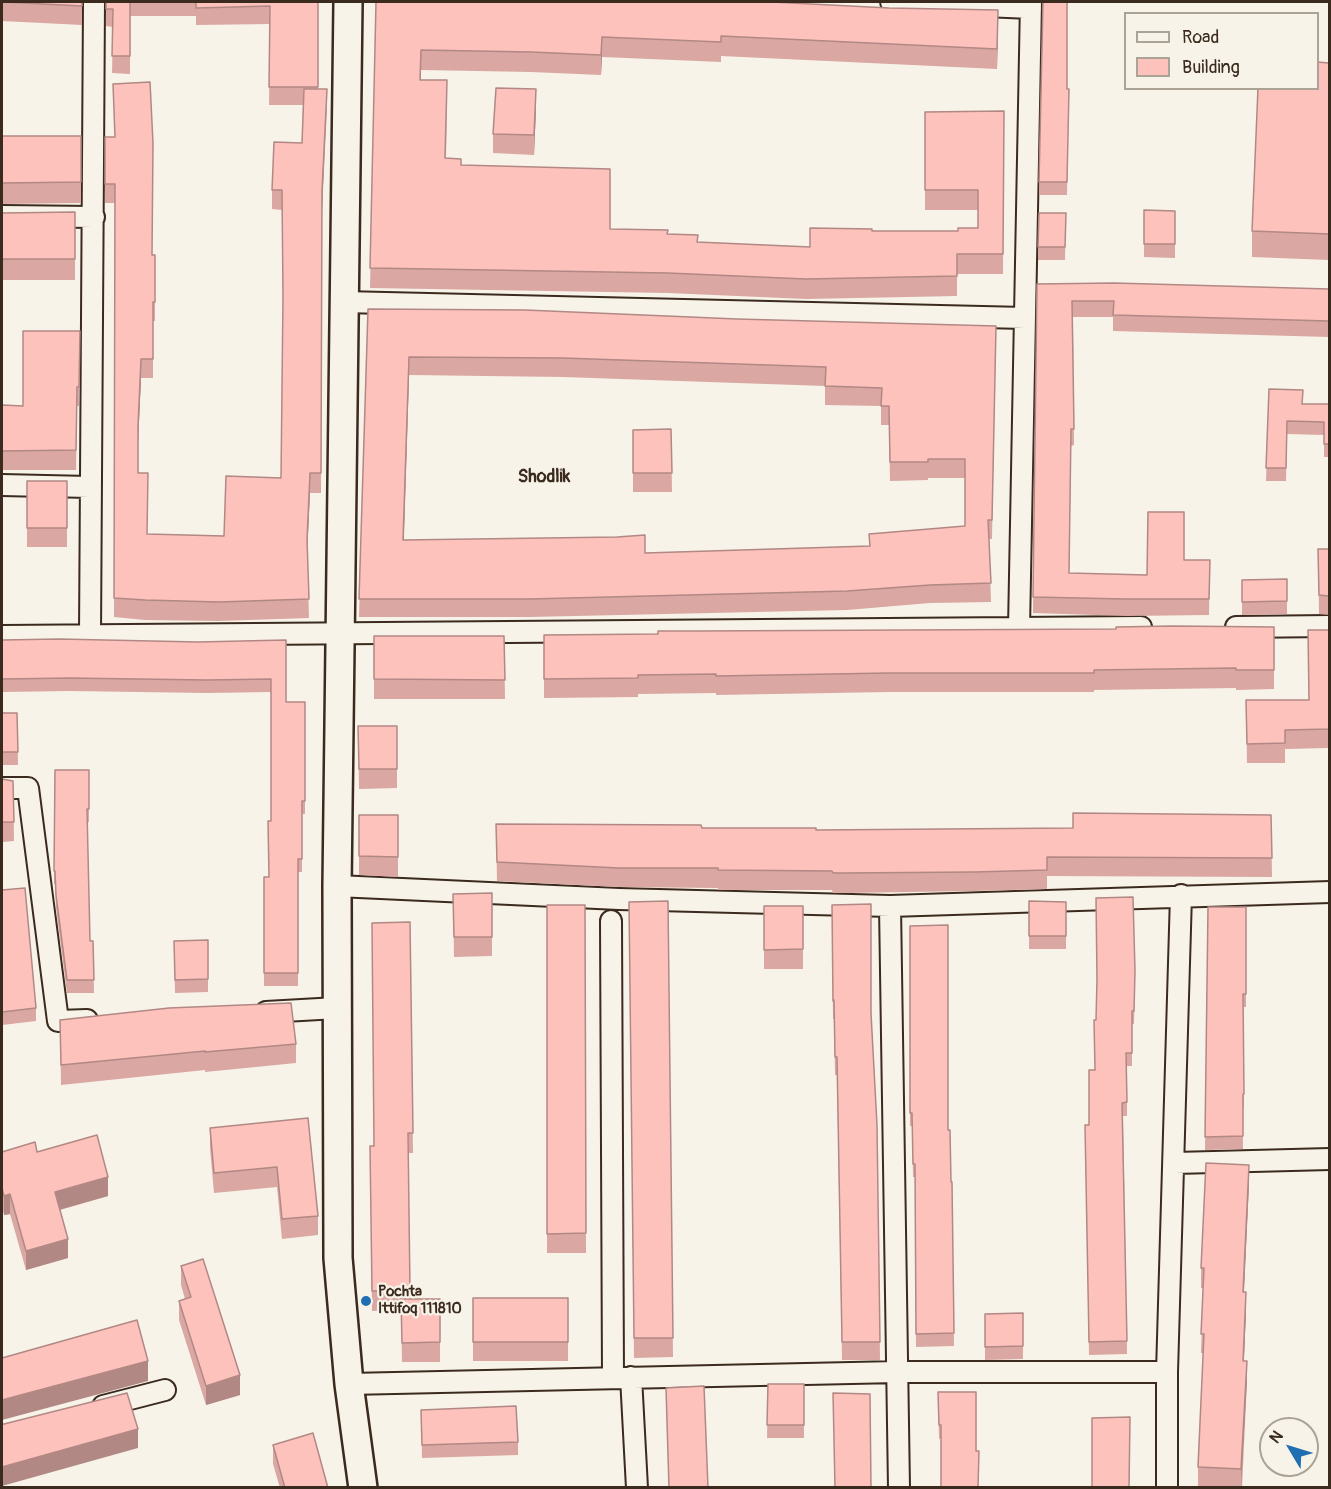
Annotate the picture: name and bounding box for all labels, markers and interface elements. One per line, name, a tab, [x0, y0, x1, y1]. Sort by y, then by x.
legend	[1124, 12, 1319, 90]
text: Road	[1182, 26, 1219, 49]
text: Building	[1182, 56, 1240, 79]
district label: Shodlik	[518, 466, 570, 488]
place label: Pochta Ittifoq 111810	[378, 1283, 462, 1318]
marker: Pochta Ittifoq 111810	[359, 1294, 373, 1308]
north arrow	[1259, 1417, 1319, 1477]
text: N	[1265, 1427, 1288, 1448]

